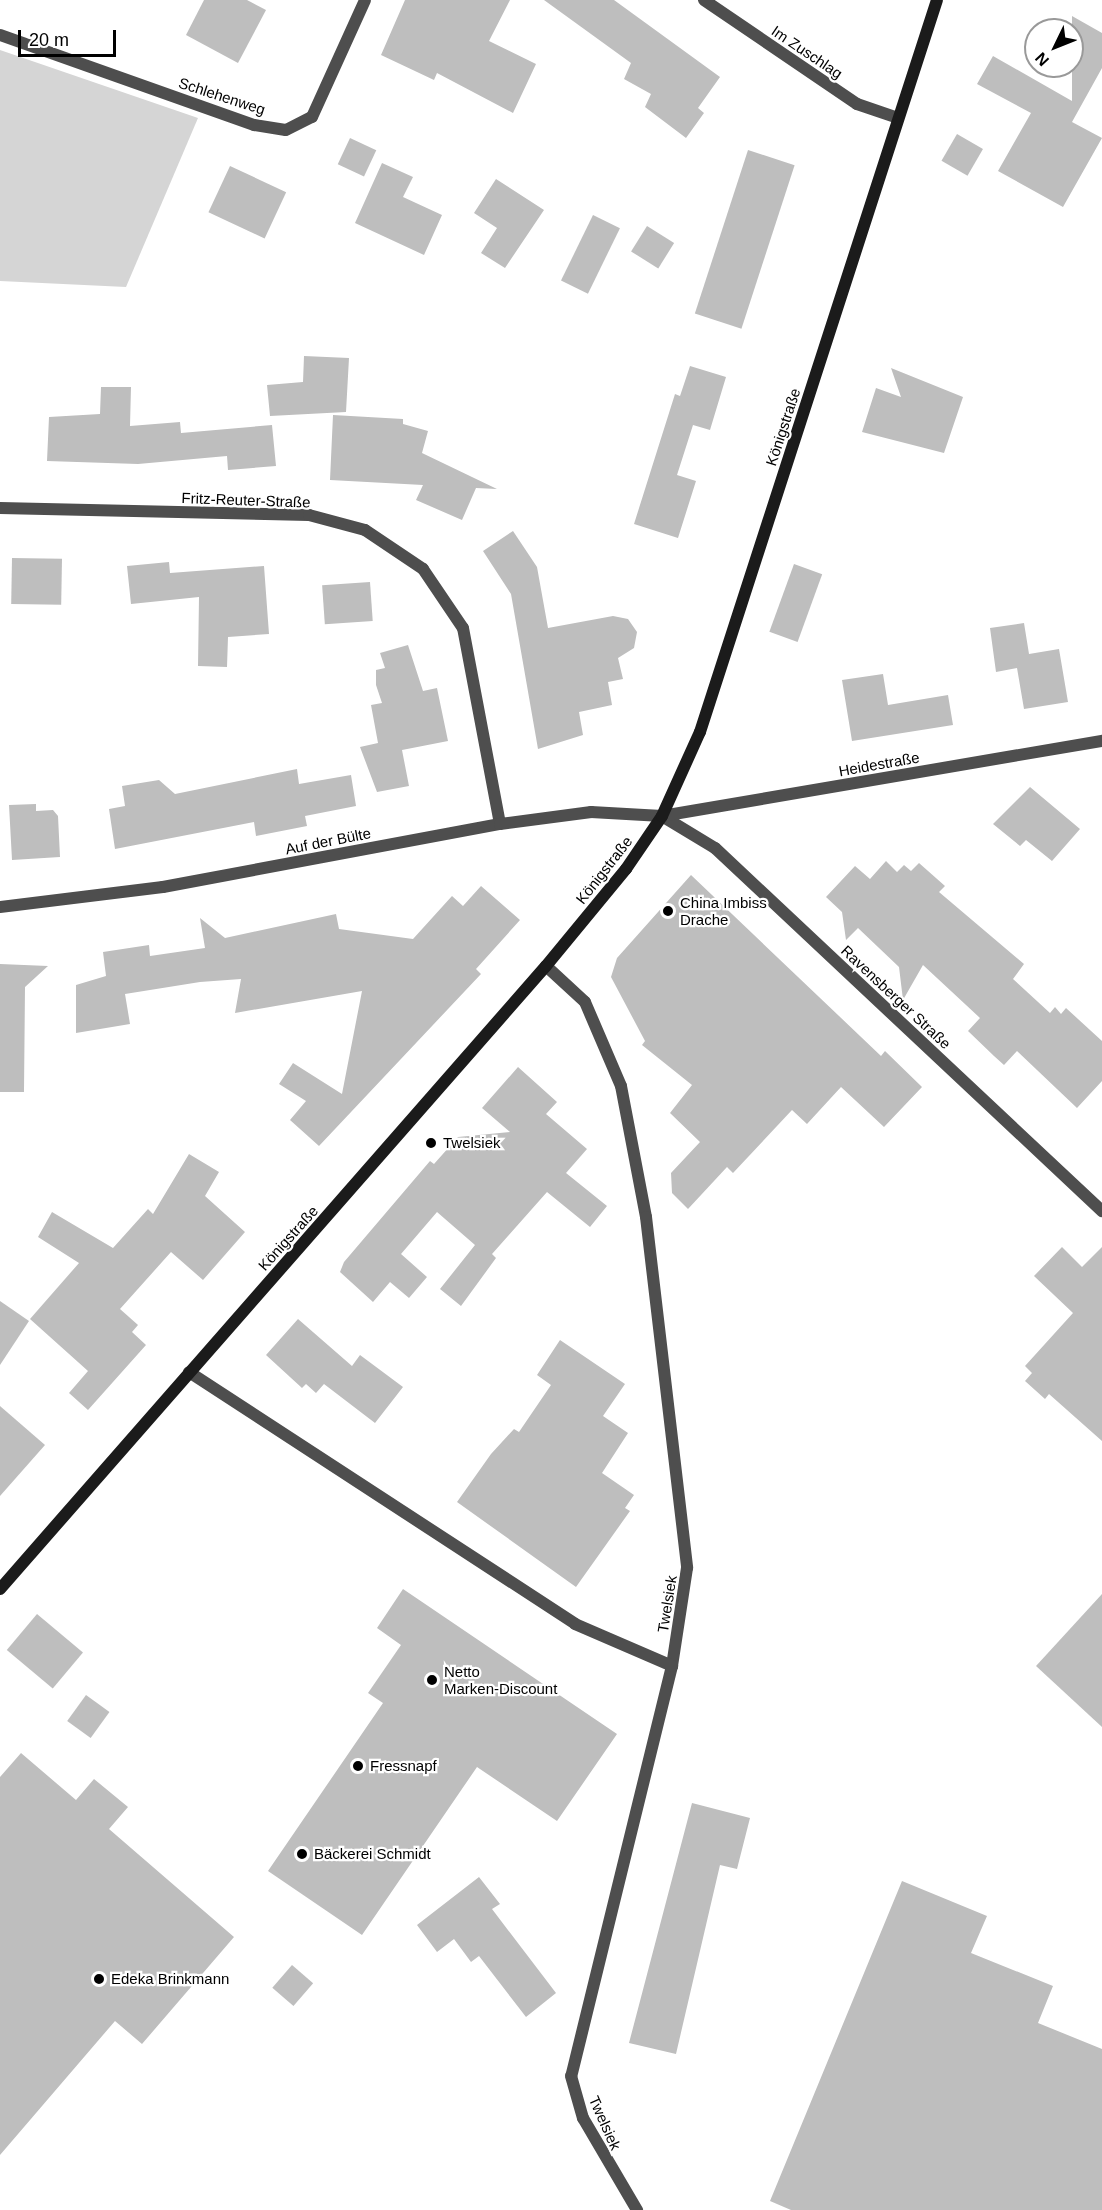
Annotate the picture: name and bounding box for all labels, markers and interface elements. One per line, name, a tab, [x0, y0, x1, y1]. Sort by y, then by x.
scale bar	[21, 18, 118, 56]
north arrow	[1024, 18, 1084, 78]
street label: Im Zuschlag	[768, 22, 846, 82]
text: 20 m	[29, 30, 69, 50]
text: N	[1032, 49, 1052, 69]
street label: Schlehenweg	[176, 74, 268, 118]
street label: Königstraße	[762, 386, 804, 468]
street label: Fritz-Reuter-Straße	[181, 489, 311, 511]
street label: Heidestraße	[837, 748, 921, 780]
street label: Auf der Bülte	[284, 824, 372, 858]
street label: Königstraße	[572, 833, 636, 907]
place label: China Imbiss Drache	[680, 893, 767, 928]
marker: China Imbiss Drache	[661, 904, 675, 918]
street label: Ravensberger Straße	[837, 942, 955, 1052]
place label: Twelsiek	[443, 1134, 501, 1152]
marker: Twelsiek	[424, 1136, 438, 1150]
street label: Königstraße	[254, 1202, 322, 1274]
street label: Twelsiek	[654, 1574, 680, 1634]
place label: Netto Marken-Discount	[444, 1662, 557, 1697]
marker: Netto Marken-Discount	[425, 1673, 439, 1687]
place label: Fressnapf	[370, 1757, 437, 1775]
marker: Fressnapf	[351, 1759, 365, 1773]
place label: Bäckerei Schmidt	[314, 1845, 431, 1863]
marker: Bäckerei Schmidt	[295, 1847, 309, 1861]
place label: Edeka Brinkmann	[111, 1970, 229, 1988]
marker: Edeka Brinkmann	[92, 1972, 106, 1986]
street label: Twelsiek	[585, 2093, 625, 2153]

